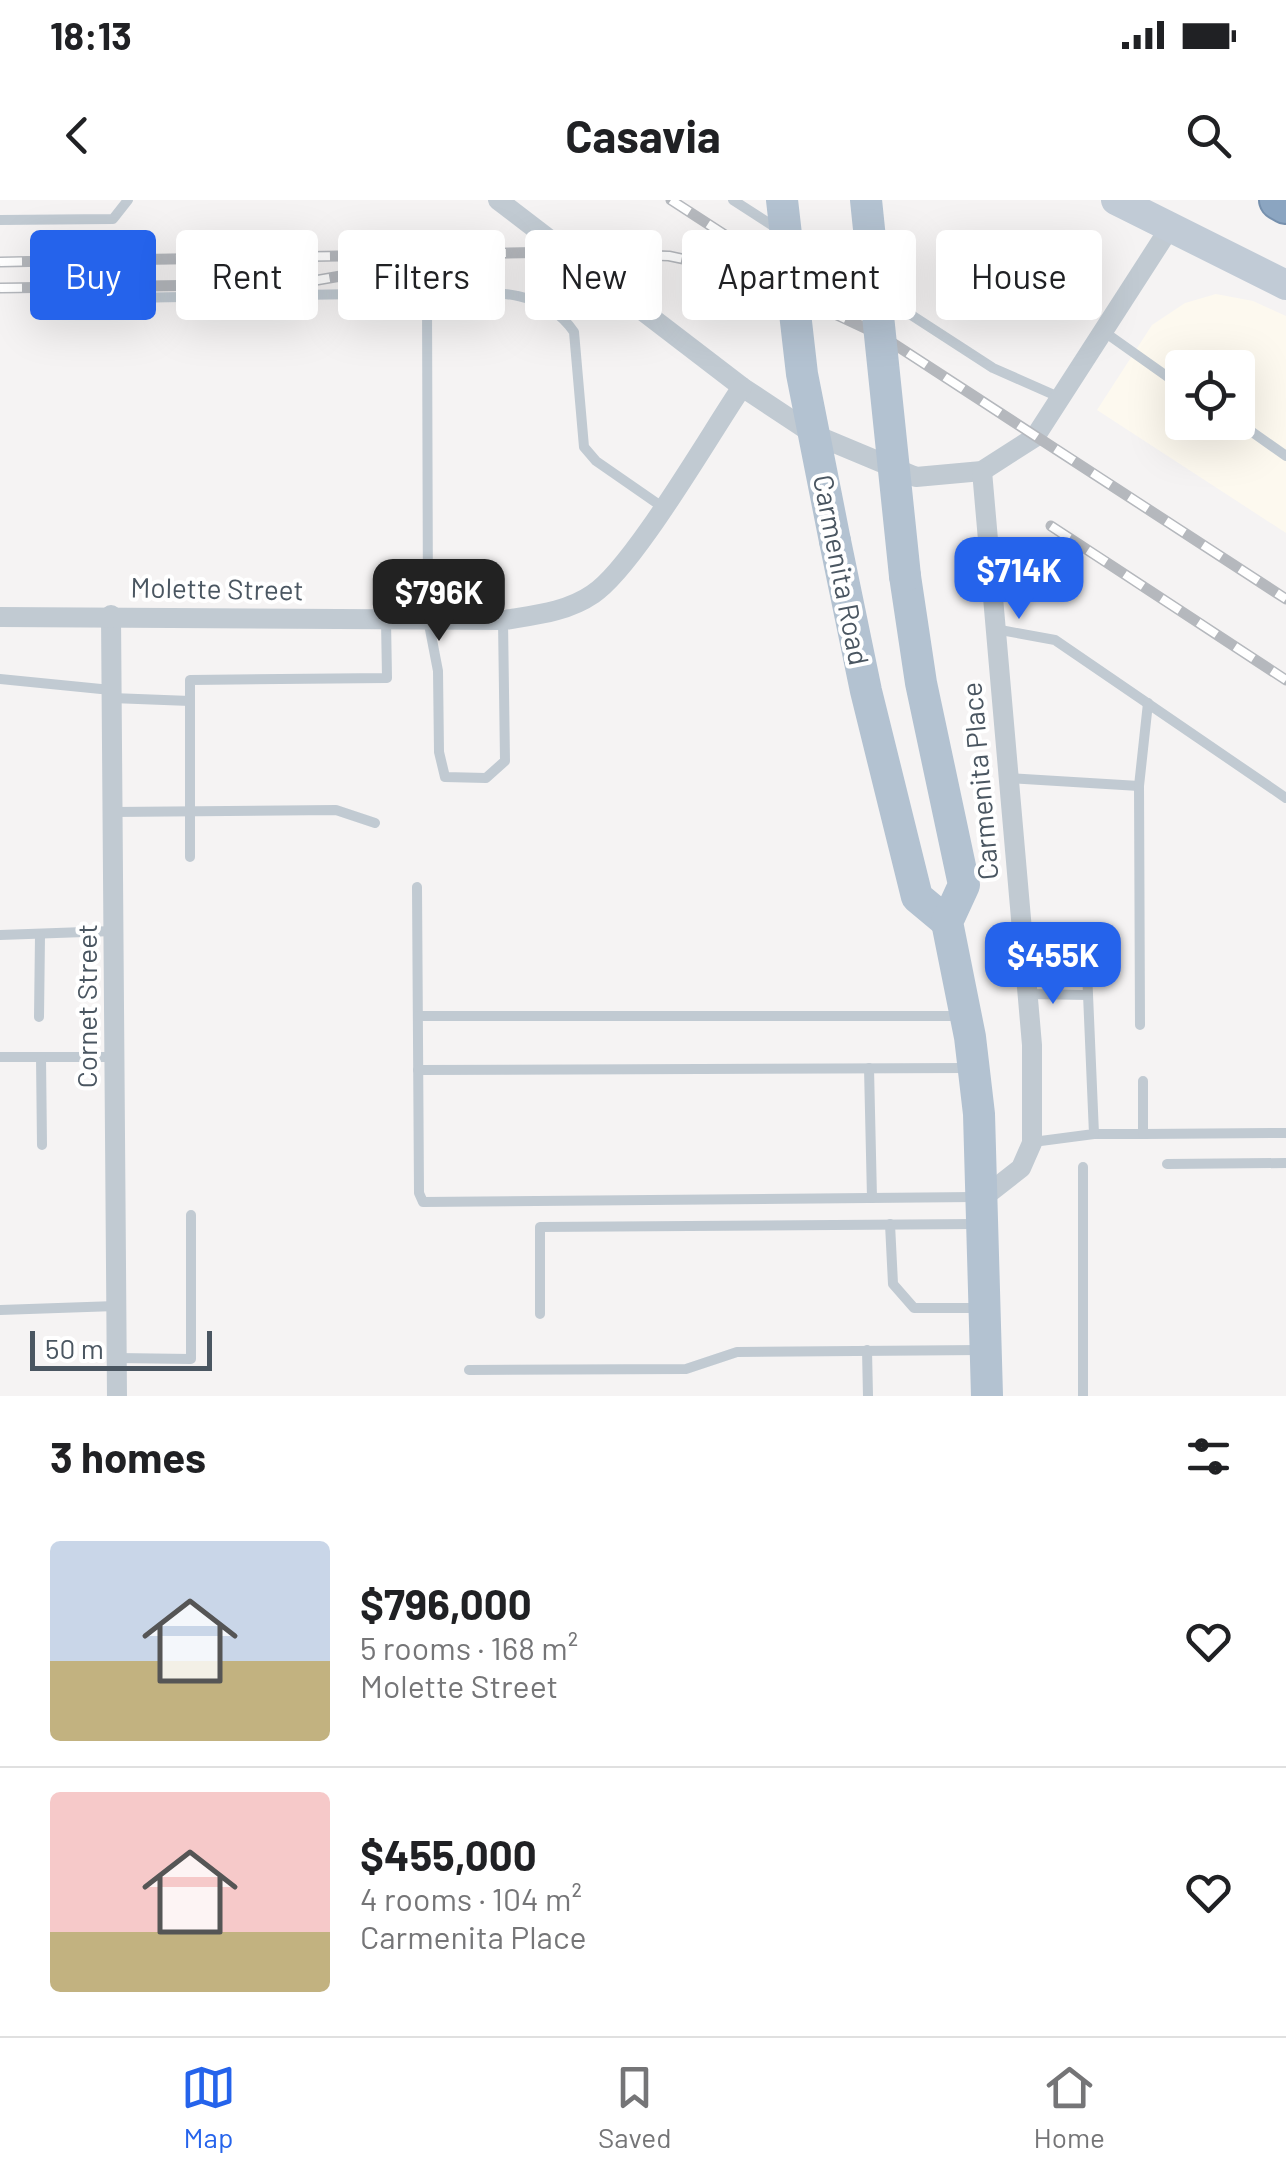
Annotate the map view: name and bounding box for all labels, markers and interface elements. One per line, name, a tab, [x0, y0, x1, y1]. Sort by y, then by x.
text: 18:13	[50, 12, 132, 58]
icon: back	[50, 108, 105, 163]
text: Casavia	[565, 108, 721, 162]
icon: search	[1181, 108, 1236, 163]
chip: Buy	[30, 230, 156, 320]
chip: Rent	[176, 230, 318, 320]
chip: Filters	[338, 230, 505, 320]
chip: New	[525, 230, 662, 320]
chip: Apartment	[682, 230, 916, 320]
chip: House	[936, 230, 1102, 320]
map controls	[1165, 350, 1255, 440]
button: locate	[1165, 350, 1255, 440]
street label: Carmenita Road	[807, 472, 877, 668]
pin: $714K	[949, 537, 1089, 622]
text: $714K	[976, 550, 1062, 588]
pin: $796K	[369, 559, 509, 644]
street label: Molette Street	[130, 569, 304, 607]
text: $796K	[395, 572, 483, 610]
street label: Carmenita Place	[953, 681, 1005, 881]
pin: $455K	[983, 922, 1123, 1007]
street label: Cornet Street	[69, 924, 103, 1088]
text: $455K	[1007, 935, 1099, 973]
scale bar	[30, 1326, 212, 1370]
text: 50 m	[45, 1331, 104, 1365]
icon: filters	[1181, 1429, 1236, 1484]
text: 3 homes	[50, 1431, 206, 1481]
text: $796,000	[360, 1578, 532, 1628]
icon: home	[130, 1581, 250, 1701]
icon: heart	[1181, 1614, 1236, 1669]
text: 5 rooms · 168 m²	[360, 1628, 578, 1666]
text: Molette Street	[360, 1666, 558, 1704]
text: $455,000	[360, 1829, 537, 1879]
icon: home	[130, 1832, 250, 1952]
icon: heart	[1181, 1865, 1236, 1920]
text: 4 rooms · 104 m²	[360, 1879, 582, 1917]
text: Carmenita Place	[360, 1917, 587, 1955]
tab: Map	[181, 2060, 236, 2154]
tab: Saved	[598, 2060, 672, 2154]
tab: Home	[1034, 2060, 1105, 2154]

